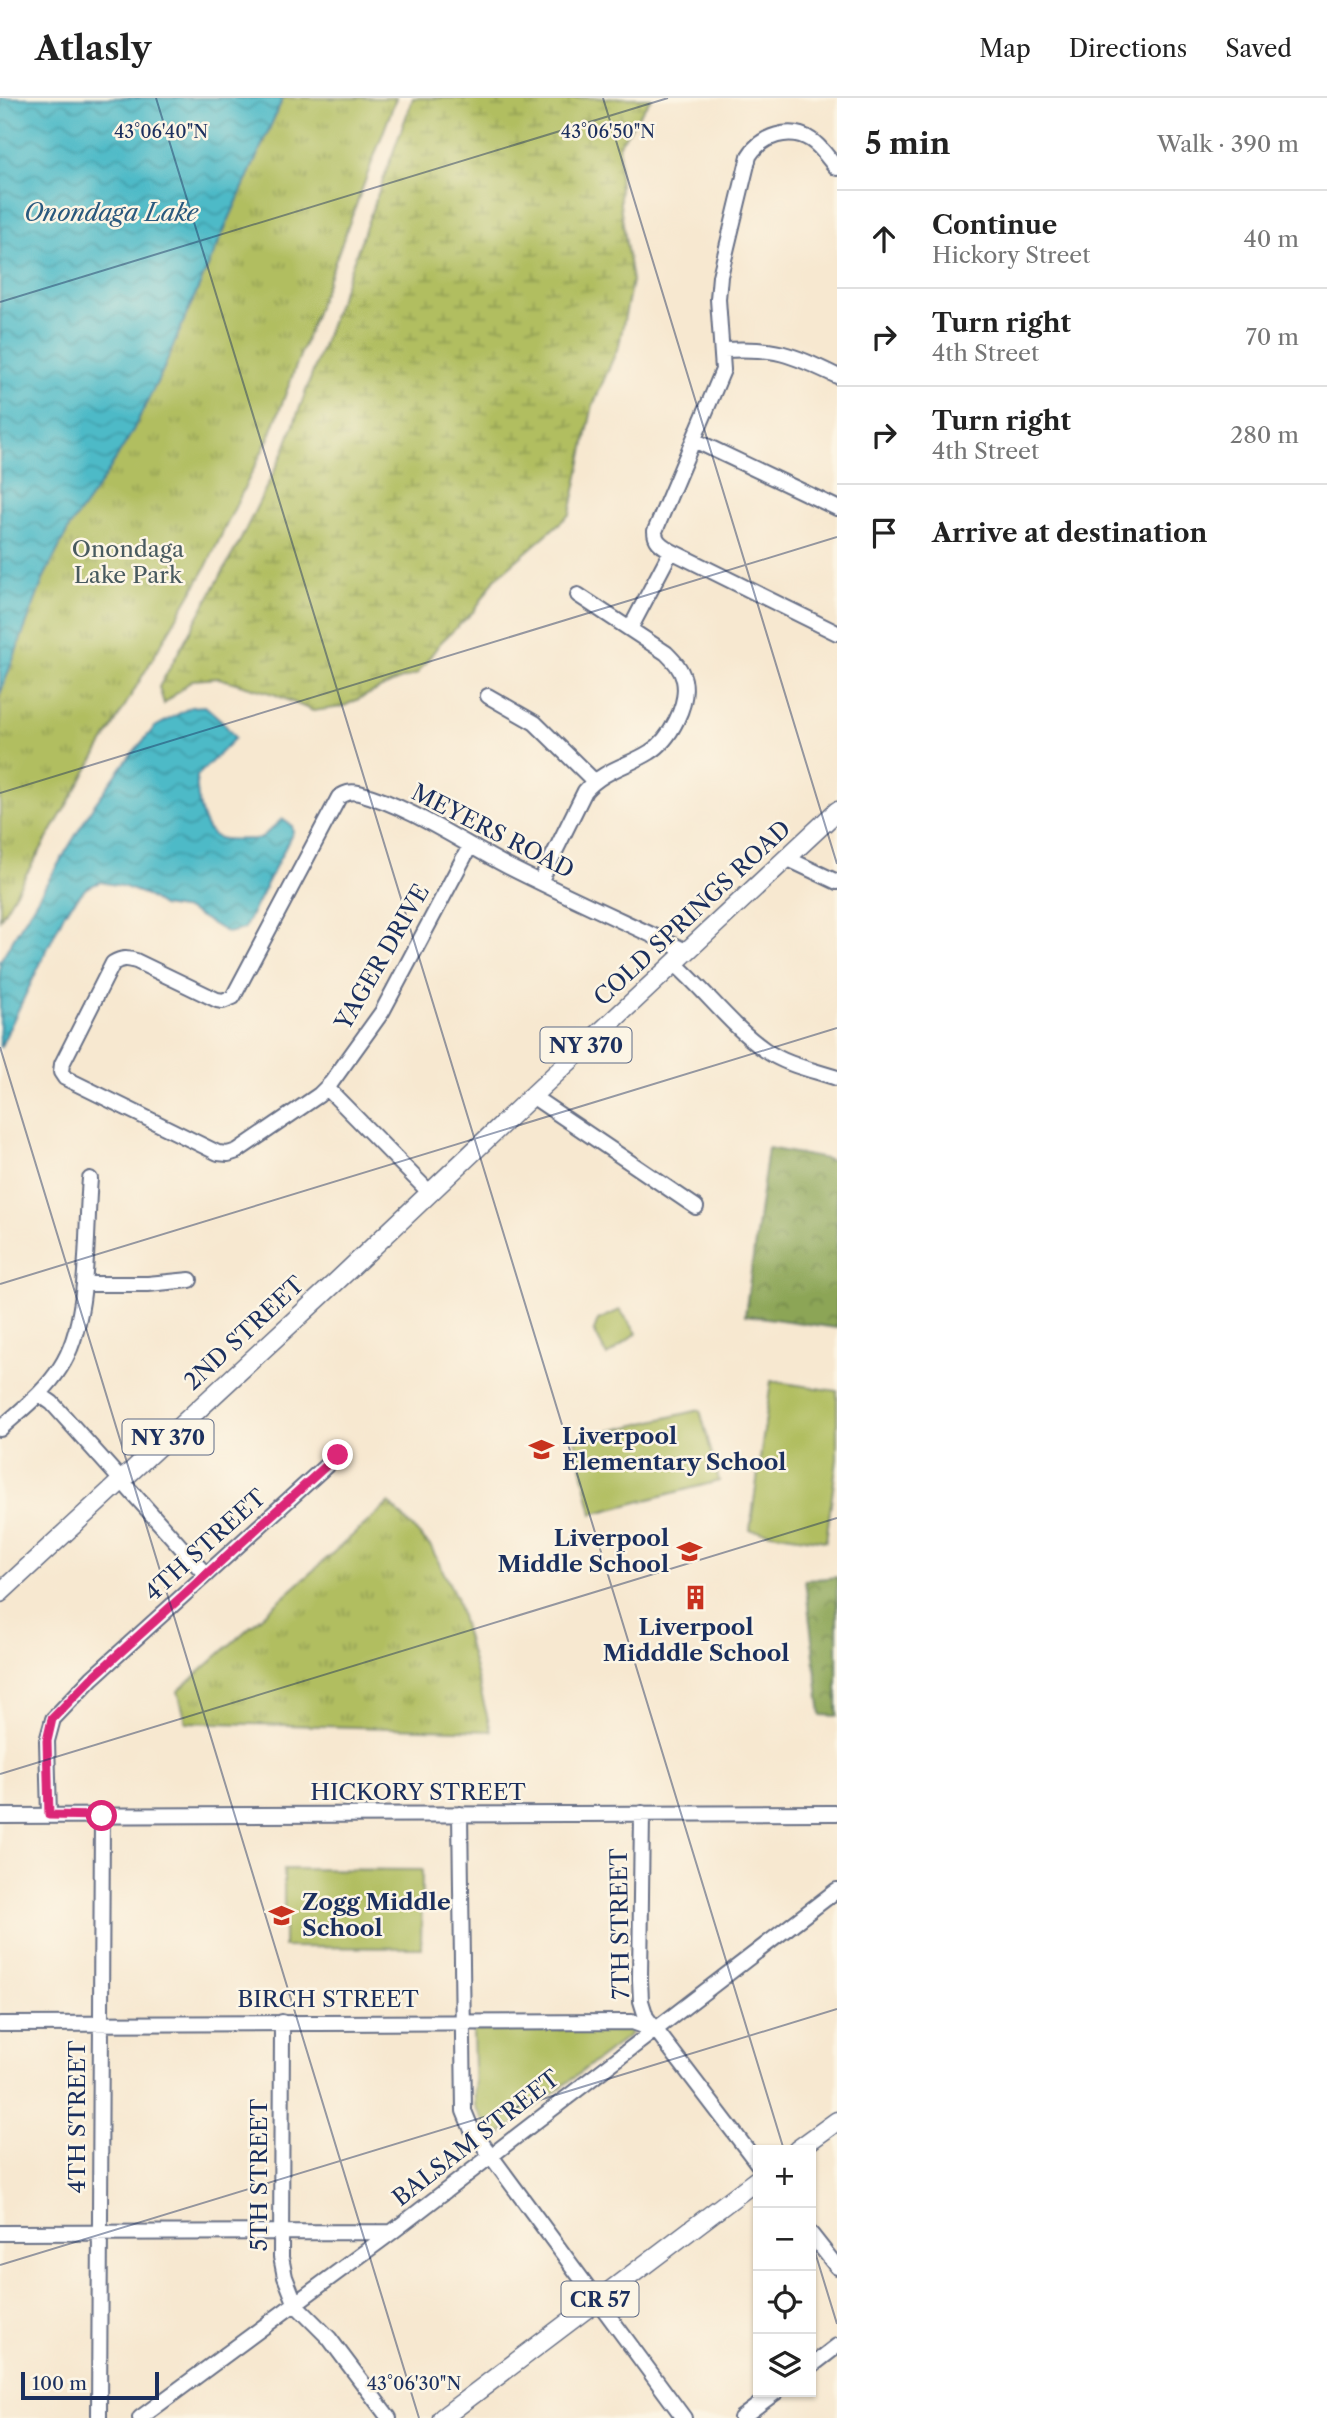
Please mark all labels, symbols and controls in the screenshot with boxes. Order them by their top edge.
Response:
text: Atlasly [35,28,151,69]
text: Map [979,34,1031,63]
text: Directions [1069,34,1187,63]
text: Saved [1225,34,1292,63]
text: 43°06'40"N [114,121,208,143]
text: 43°06'50"N [561,121,655,143]
text: 5 min [865,125,950,162]
text: Walk · 390 m [1157,130,1299,158]
water label: Onondaga Lake [24,198,199,227]
text: Continue [932,209,1057,241]
icon: ahead [865,220,903,258]
text: 40 m [1244,225,1299,253]
text: Hickory Street [932,241,1090,269]
text: Turn right [932,307,1071,339]
icon: right [865,318,903,356]
text: 70 m [1246,323,1299,351]
text: 4th Street [932,339,1039,367]
text: Turn right [932,405,1071,437]
icon: right [865,416,903,454]
text: 280 m [1230,421,1299,449]
text: 4th Street [932,437,1039,465]
icon: arrive [865,514,903,552]
text: Arrive at destination [932,517,1207,549]
park label: Onondaga Lake Park [72,535,185,589]
street label: MEYERS ROAD [407,778,579,884]
street label: COLD SPRINGS ROAD [588,815,796,1011]
street label: YAGER DRIVE [328,879,435,1036]
road number: NY 370 [540,1028,632,1062]
street label: 2ND STREET [178,1270,310,1396]
road number: NY 370 [122,1420,214,1454]
place label: Liverpool Elementary School [562,1422,786,1476]
school or university icon: Liverpool Elementary School [528,1435,556,1463]
route end [322,1439,353,1470]
street label: 4TH STREET [139,1483,272,1607]
place label: Liverpool Middle School [498,1524,669,1578]
school or university icon: Liverpool Middle School [675,1537,703,1565]
building icon: Liverpool Midddle School [682,1583,710,1611]
place label: Liverpool Midddle School [603,1613,789,1667]
street label: HICKORY STREET [310,1778,527,1806]
route start [86,1800,117,1831]
street label: 7TH STREET [605,1847,635,2000]
place label: Zogg Middle School [302,1888,451,1942]
school or university icon: Zogg Middle School [268,1901,296,1929]
street label: BIRCH STREET [237,1985,420,2013]
street label: 4TH STREET [63,2040,91,2194]
street label: BALSAM STREET [387,2064,566,2212]
street label: 5TH STREET [245,2098,273,2251]
map controls [753,2145,816,2397]
button: + [753,2145,816,2208]
button: − [753,2208,816,2271]
button: locate [753,2271,816,2334]
road number: CR 57 [562,2282,638,2316]
button: layers [753,2334,816,2397]
scale bar [21,2369,159,2401]
text: 100 m [32,2372,87,2395]
text: 43°06'30"N [367,2373,461,2395]

